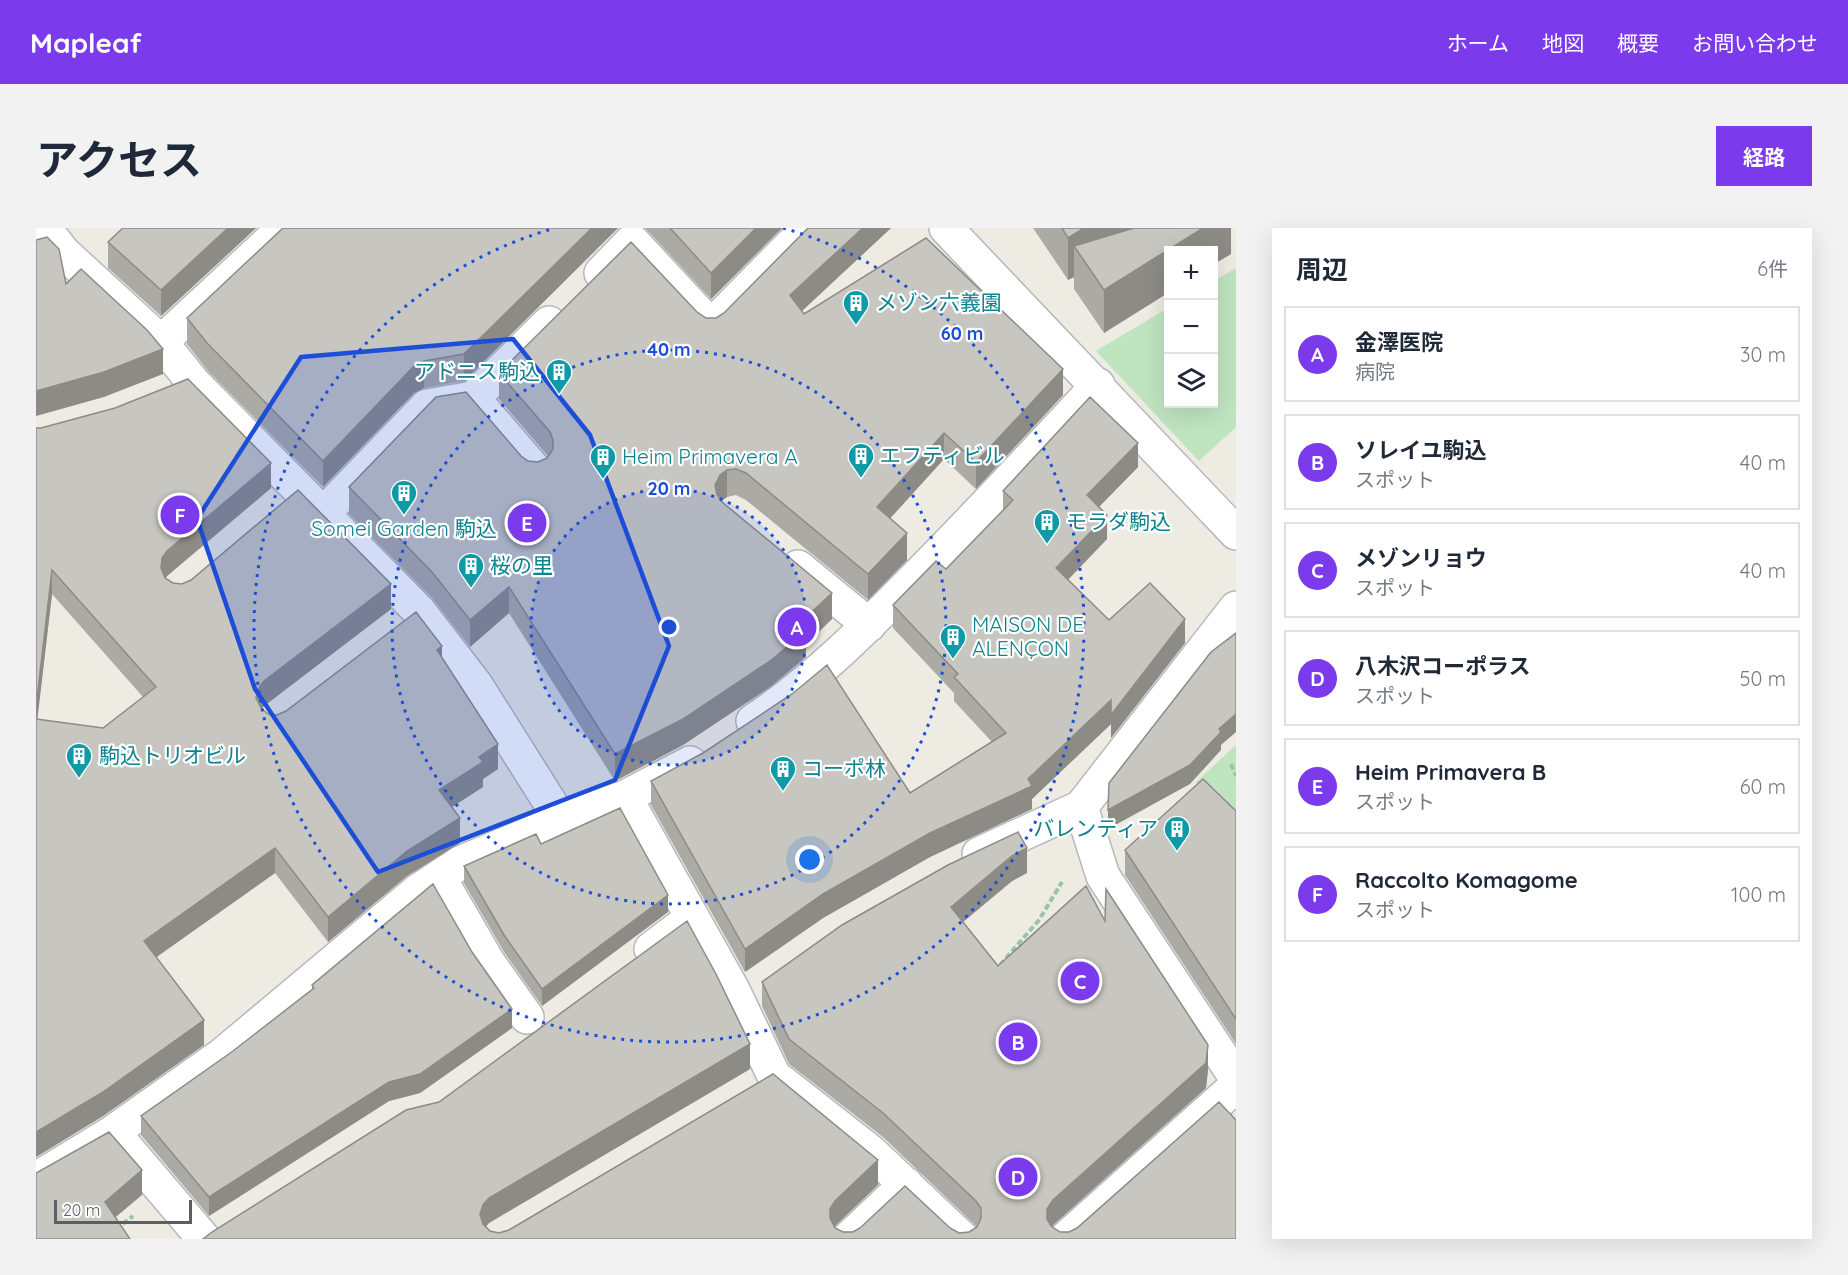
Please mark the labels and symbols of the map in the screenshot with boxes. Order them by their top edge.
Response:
building icon: メゾン六義園 [841,288,871,326]
place label: メゾン六義園 [876,289,1002,315]
text: 60 m [941,322,983,345]
text: 40 m [647,338,691,361]
building icon: アドニス駒込 [544,357,574,395]
place label: アドニス駒込 [414,358,540,384]
building icon: エフティビル [846,441,876,479]
building icon: Heim Primavera A [588,442,618,480]
place label: エフティビル [880,442,1005,468]
place label: Heim Primavera A [622,443,798,469]
text: 20 m [648,477,690,500]
building icon: Somei Garden 駒込 [389,478,419,516]
pin: F [160,492,200,538]
pin: E [508,500,546,546]
building icon: モラダ駒込 [1032,507,1062,545]
place label: モラダ駒込 [1066,508,1171,534]
place label: Somei Garden 駒込 [311,515,497,541]
building icon: 桜の里 [456,551,486,589]
place label: 桜の里 [490,552,553,578]
pin: A [778,604,816,650]
place label: MAISON DE ALENÇON [972,611,1084,661]
centre of rings [659,617,679,637]
building icon: MAISON DE ALENÇON [938,622,968,660]
building icon: 駒込トリオビル [64,741,94,779]
place label: 駒込トリオビル [99,742,246,768]
building icon: コーポ林 [768,754,798,792]
place label: コーポ林 [802,755,886,781]
building icon: バレンティア [1162,814,1192,852]
place label: バレンティア [1033,815,1158,841]
your location [795,845,824,874]
pin: C [1060,958,1100,1004]
pin: B [998,1020,1038,1064]
pin: D [998,1154,1038,1200]
scale bar [54,1197,192,1224]

